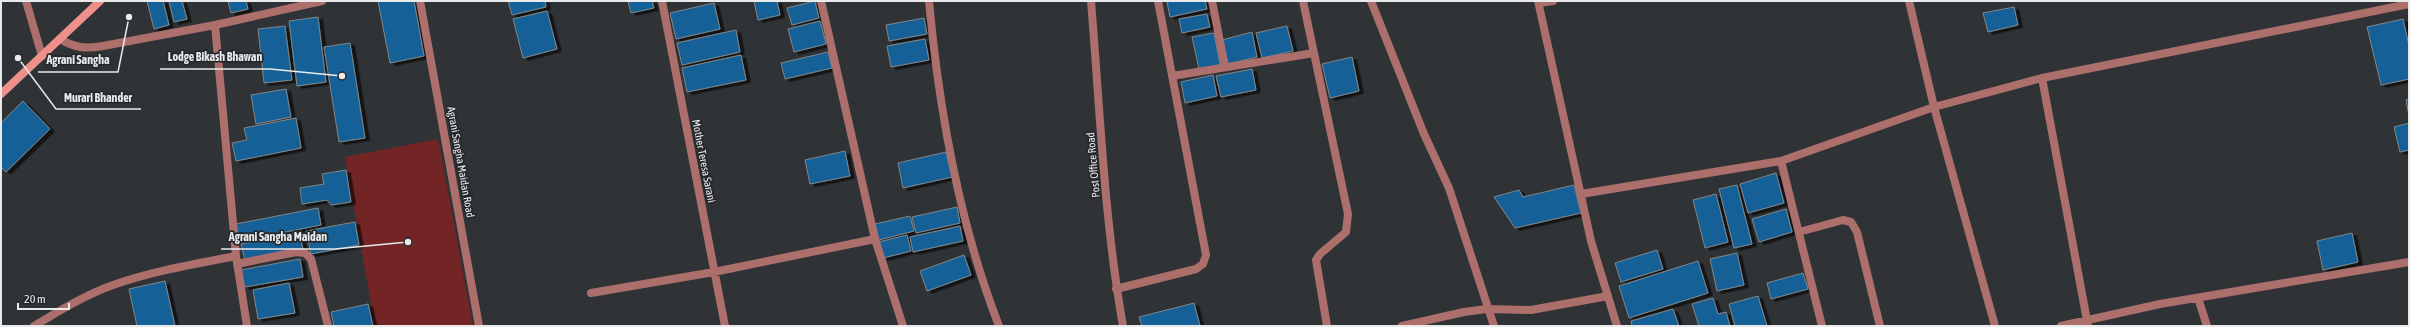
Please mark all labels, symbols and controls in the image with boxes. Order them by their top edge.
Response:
callout: Lodge Bikash Bhawan [160,45,270,69]
callout: Agrani Sangha [38,48,118,72]
text: Lodge Bikash Bhawan [168,50,262,64]
text: Agrani Sangha [45,53,110,67]
callout: Murari Bhander [56,85,141,109]
text: Murari Bhander [64,91,133,105]
street label: Agrani Sangha Maidan Road [445,106,477,218]
street label: Mother Teresa Sarani [690,118,718,204]
street label: Post Office Road [1084,132,1102,198]
callout: Agrani Sangha Maidan [221,225,335,249]
text: Agrani Sangha Maidan [228,230,327,244]
scale bar [18,285,69,311]
text: 20 m [24,292,46,306]

